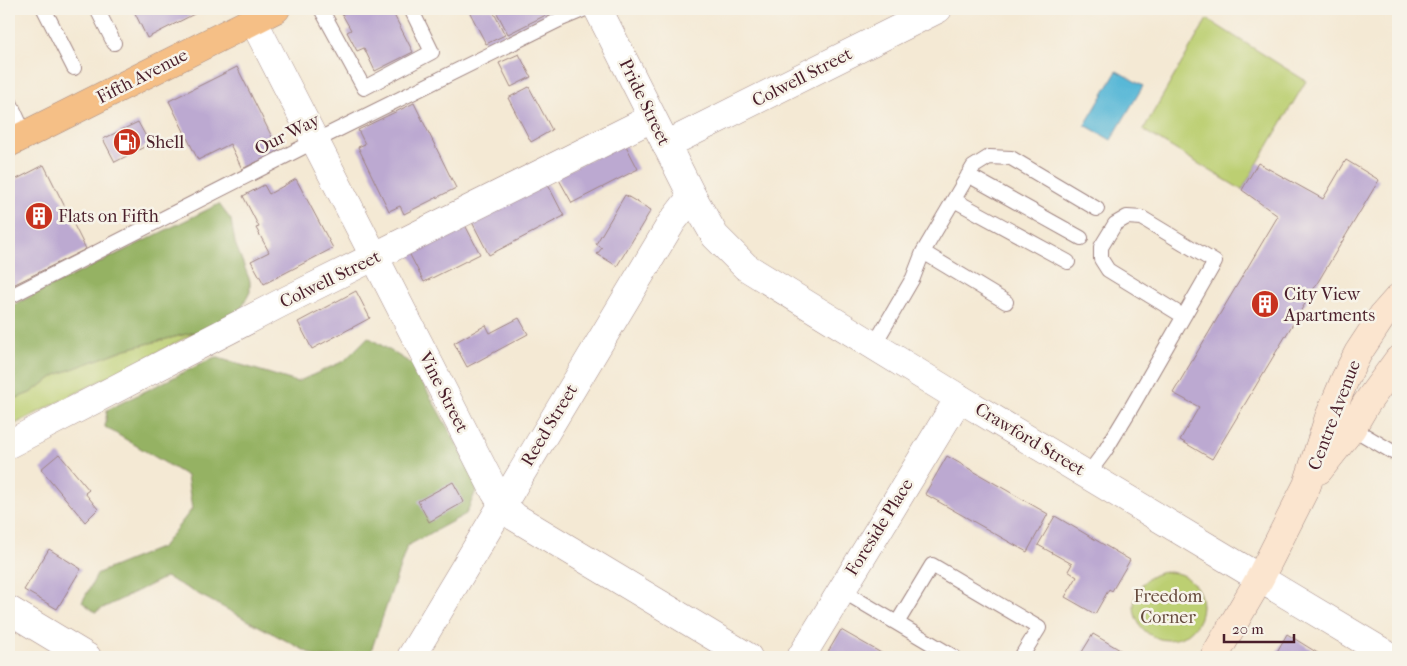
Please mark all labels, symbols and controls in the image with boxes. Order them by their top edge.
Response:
street label: Colwell Street [749,43,856,112]
street label: Fifth Avenue [93,44,191,108]
street label: Pride Street [615,55,675,149]
street label: Our Way [251,109,324,160]
fuel station icon: Shell [112,127,142,157]
place label: Shell [146,132,184,153]
building icon: Flats on Fifth [24,201,54,231]
place label: Flats on Fifth [58,206,159,227]
street label: Colwell Street [277,246,384,313]
place label: City View Apartments [1283,284,1375,326]
building icon: City View Apartments [1250,289,1280,319]
street label: Vine Street [414,348,473,437]
street label: Centre Avenue [1304,357,1365,473]
street label: Reed Street [517,380,582,470]
street label: Crawford Street [971,398,1089,481]
street label: Foreside Place [841,475,918,580]
park label: Freedom Corner [1134,586,1202,628]
scale bar [1224,611,1294,643]
text: 20 m [1232,620,1264,638]

